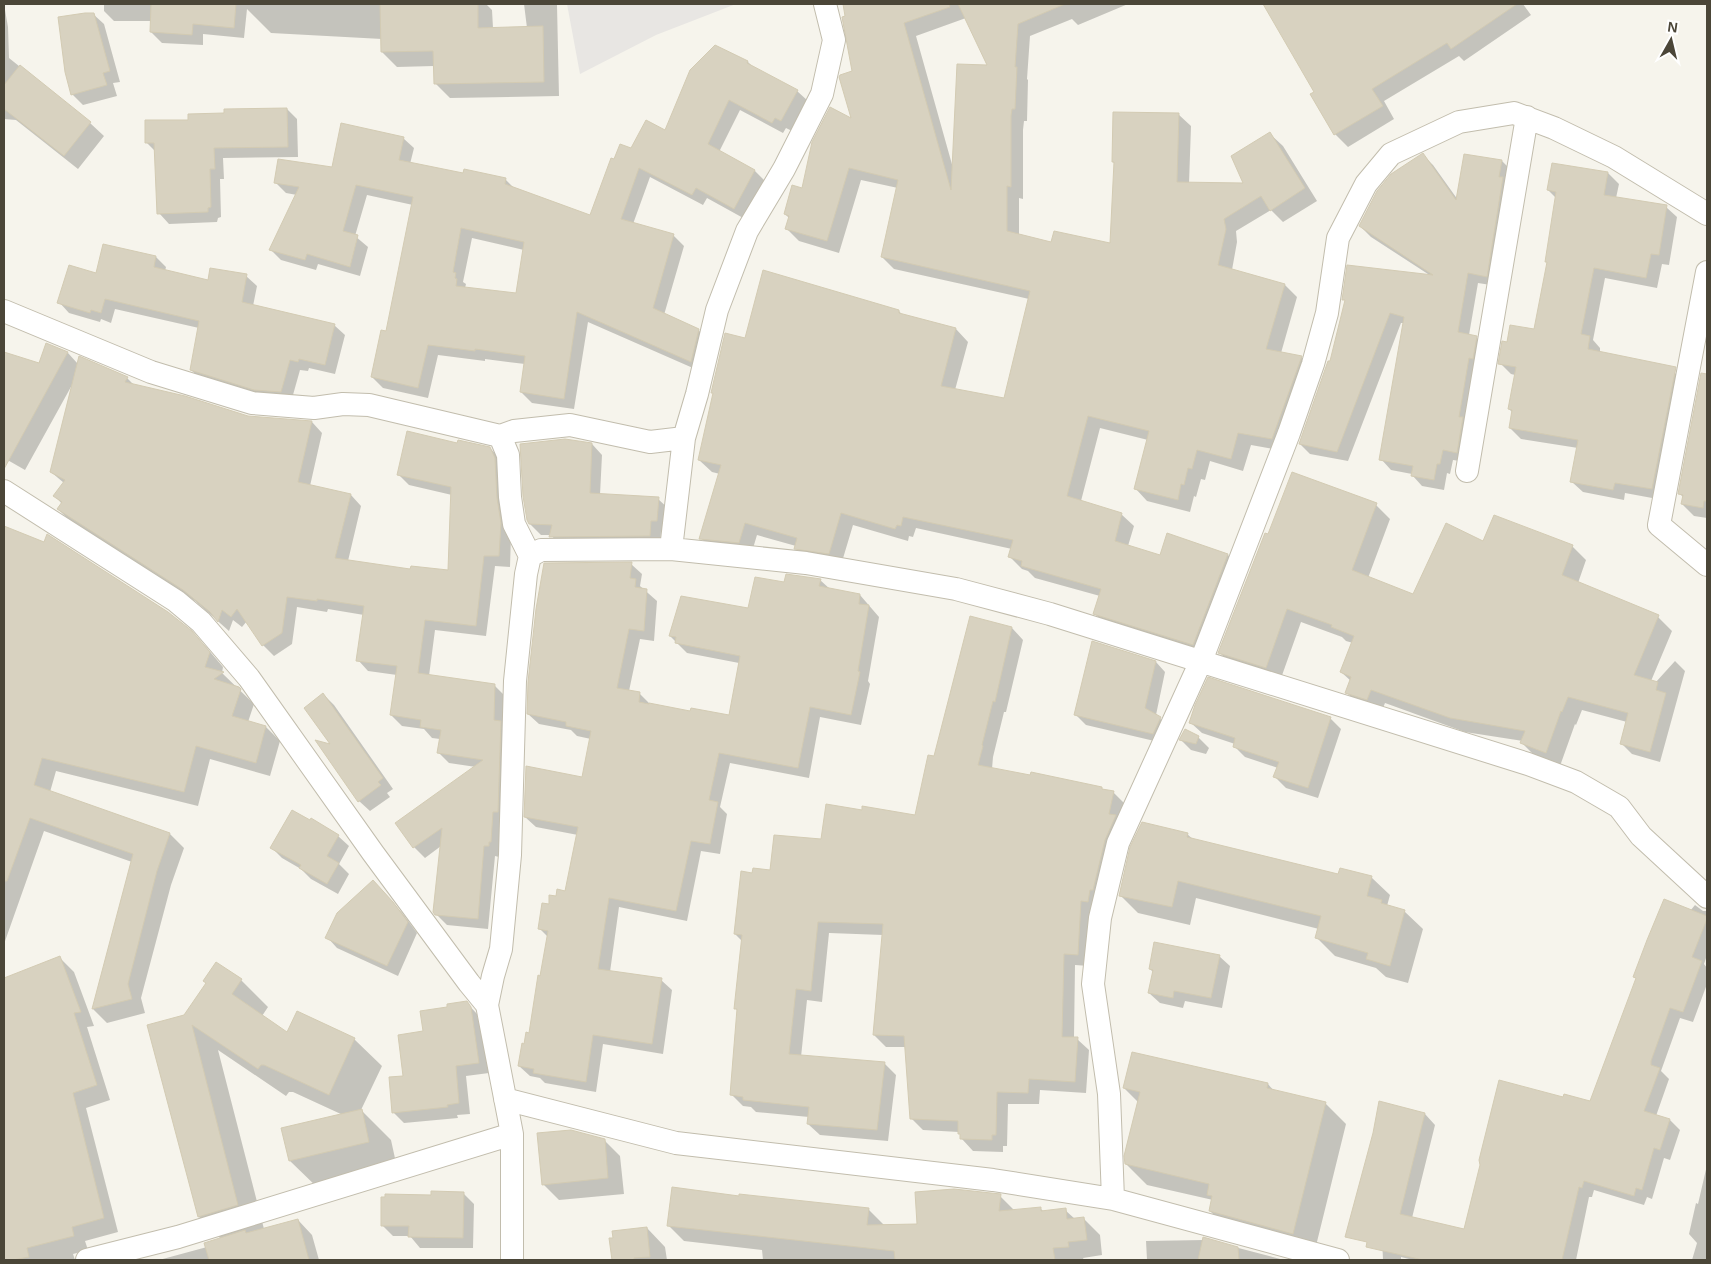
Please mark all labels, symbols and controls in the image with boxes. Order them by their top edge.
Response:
north arrow [1646,15,1696,65]
text: N [1667,18,1679,36]

